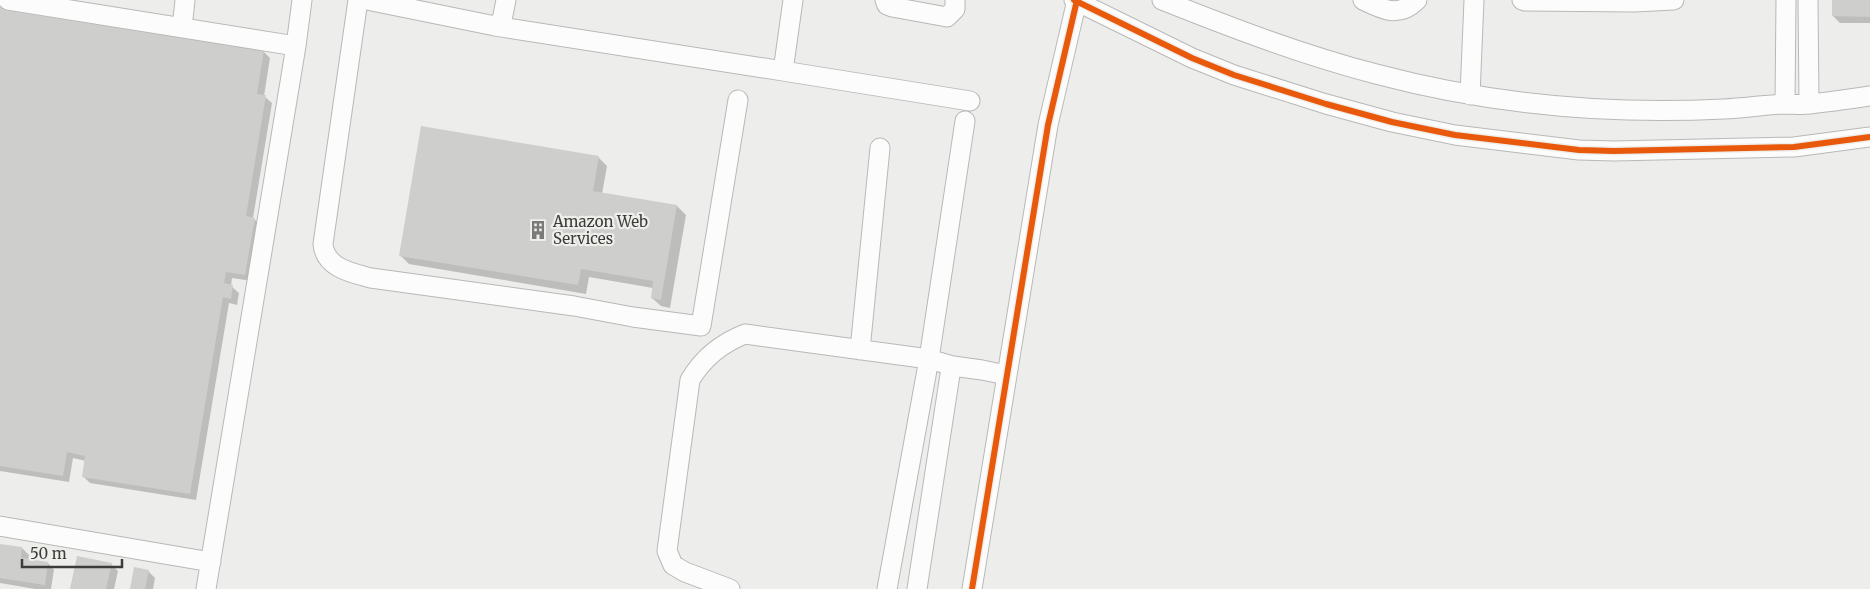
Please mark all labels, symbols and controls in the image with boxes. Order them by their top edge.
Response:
place label: Amazon Web Services [552,212,648,248]
building icon: Amazon Web Services [527,219,549,241]
scale bar [22,536,122,568]
text: 50 m [30,544,67,563]

